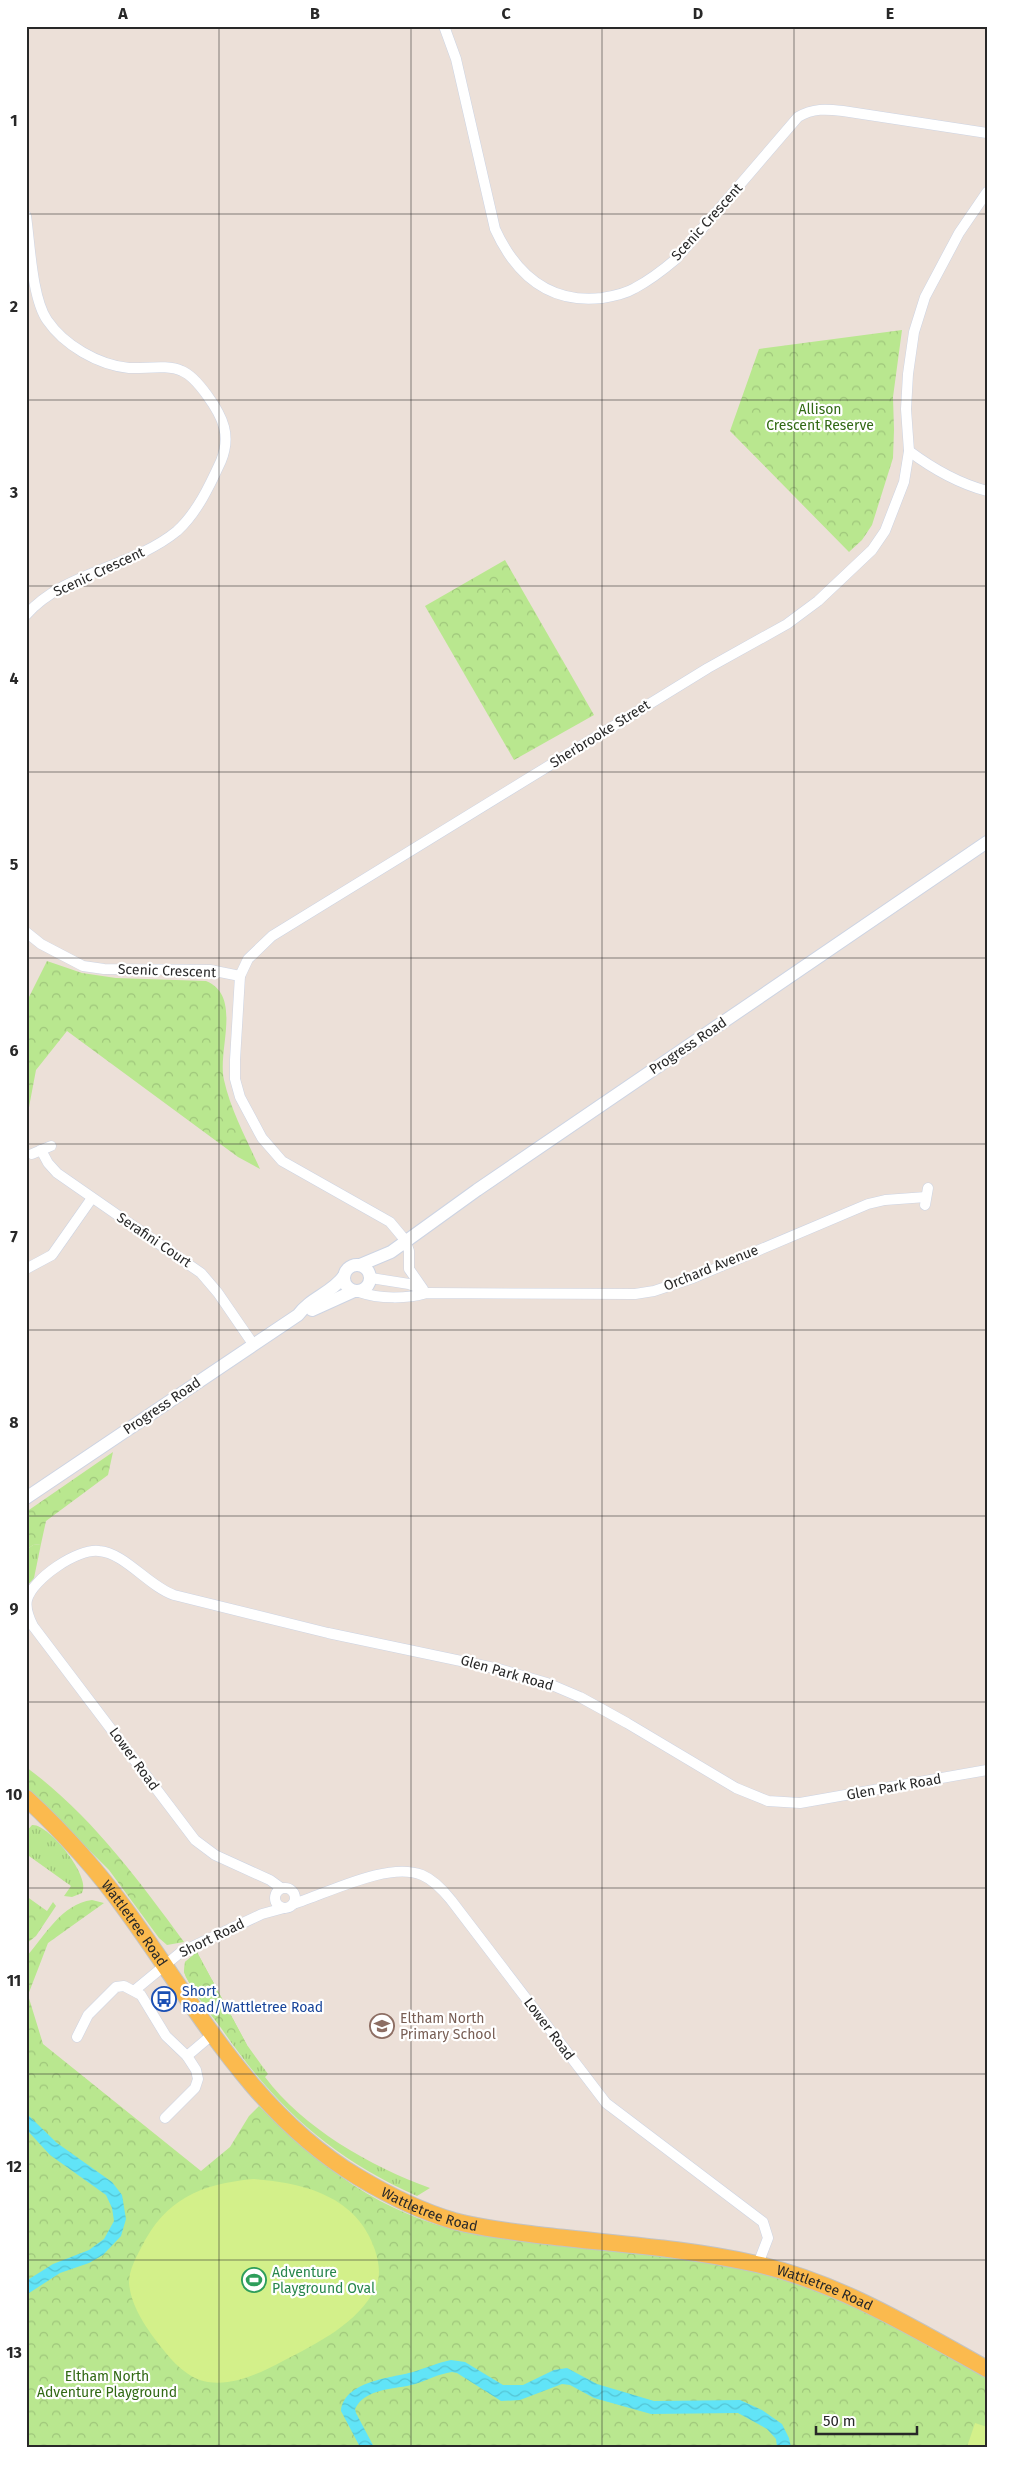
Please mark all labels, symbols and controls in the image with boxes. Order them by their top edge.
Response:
text: A [117,4,128,23]
text: B [310,4,320,23]
text: C [501,4,511,23]
text: D [693,4,703,23]
text: E [886,4,894,23]
text: 1 [10,111,18,130]
street label: Scenic Crescent [668,179,747,264]
text: 2 [10,297,18,316]
park label: Allison Crescent Reserve [766,401,874,434]
text: 3 [9,483,18,502]
street label: Scenic Crescent [51,543,148,600]
text: 4 [9,669,19,688]
street label: Sherbrooke Street [547,696,654,772]
text: 5 [10,855,19,874]
street label: Scenic Crescent [118,961,217,981]
street label: Progress Road [646,1014,730,1078]
text: 6 [9,1041,19,1060]
street label: Serafini Court [114,1209,195,1272]
text: 7 [10,1227,18,1246]
street label: Orchard Avenue [661,1241,761,1295]
street label: Progress Road [120,1374,204,1438]
text: 8 [9,1413,19,1432]
text: 9 [10,1599,19,1618]
street label: Glen Park Road [459,1652,555,1694]
street label: Lower Road [105,1724,163,1794]
street label: Glen Park Road [845,1770,943,1804]
text: 10 [6,1785,22,1804]
street label: Wattletree Road [98,1877,171,1969]
street label: Short Road [177,1915,247,1961]
text: 11 [7,1971,21,1990]
place label: Short Road/Wattletree Road [182,1983,323,2016]
bus stop icon: Short Road/Wattletree Road [151,1986,177,2012]
street label: Lower Road [520,1994,578,2064]
place label: Eltham North Primary School [400,2010,496,2043]
school or university icon: Eltham North Primary School [369,2013,395,2039]
text: 12 [6,2157,22,2176]
street label: Wattletree Road [378,2183,479,2235]
street label: Wattletree Road [775,2261,876,2314]
place label: Adventure Playground Oval [272,2264,375,2297]
sports icon: Adventure Playground Oval [241,2267,267,2293]
text: 13 [6,2343,22,2362]
park label: Eltham North Adventure Playground [37,2368,177,2401]
scale bar [816,2403,917,2435]
text: 50 m [823,2412,856,2430]

